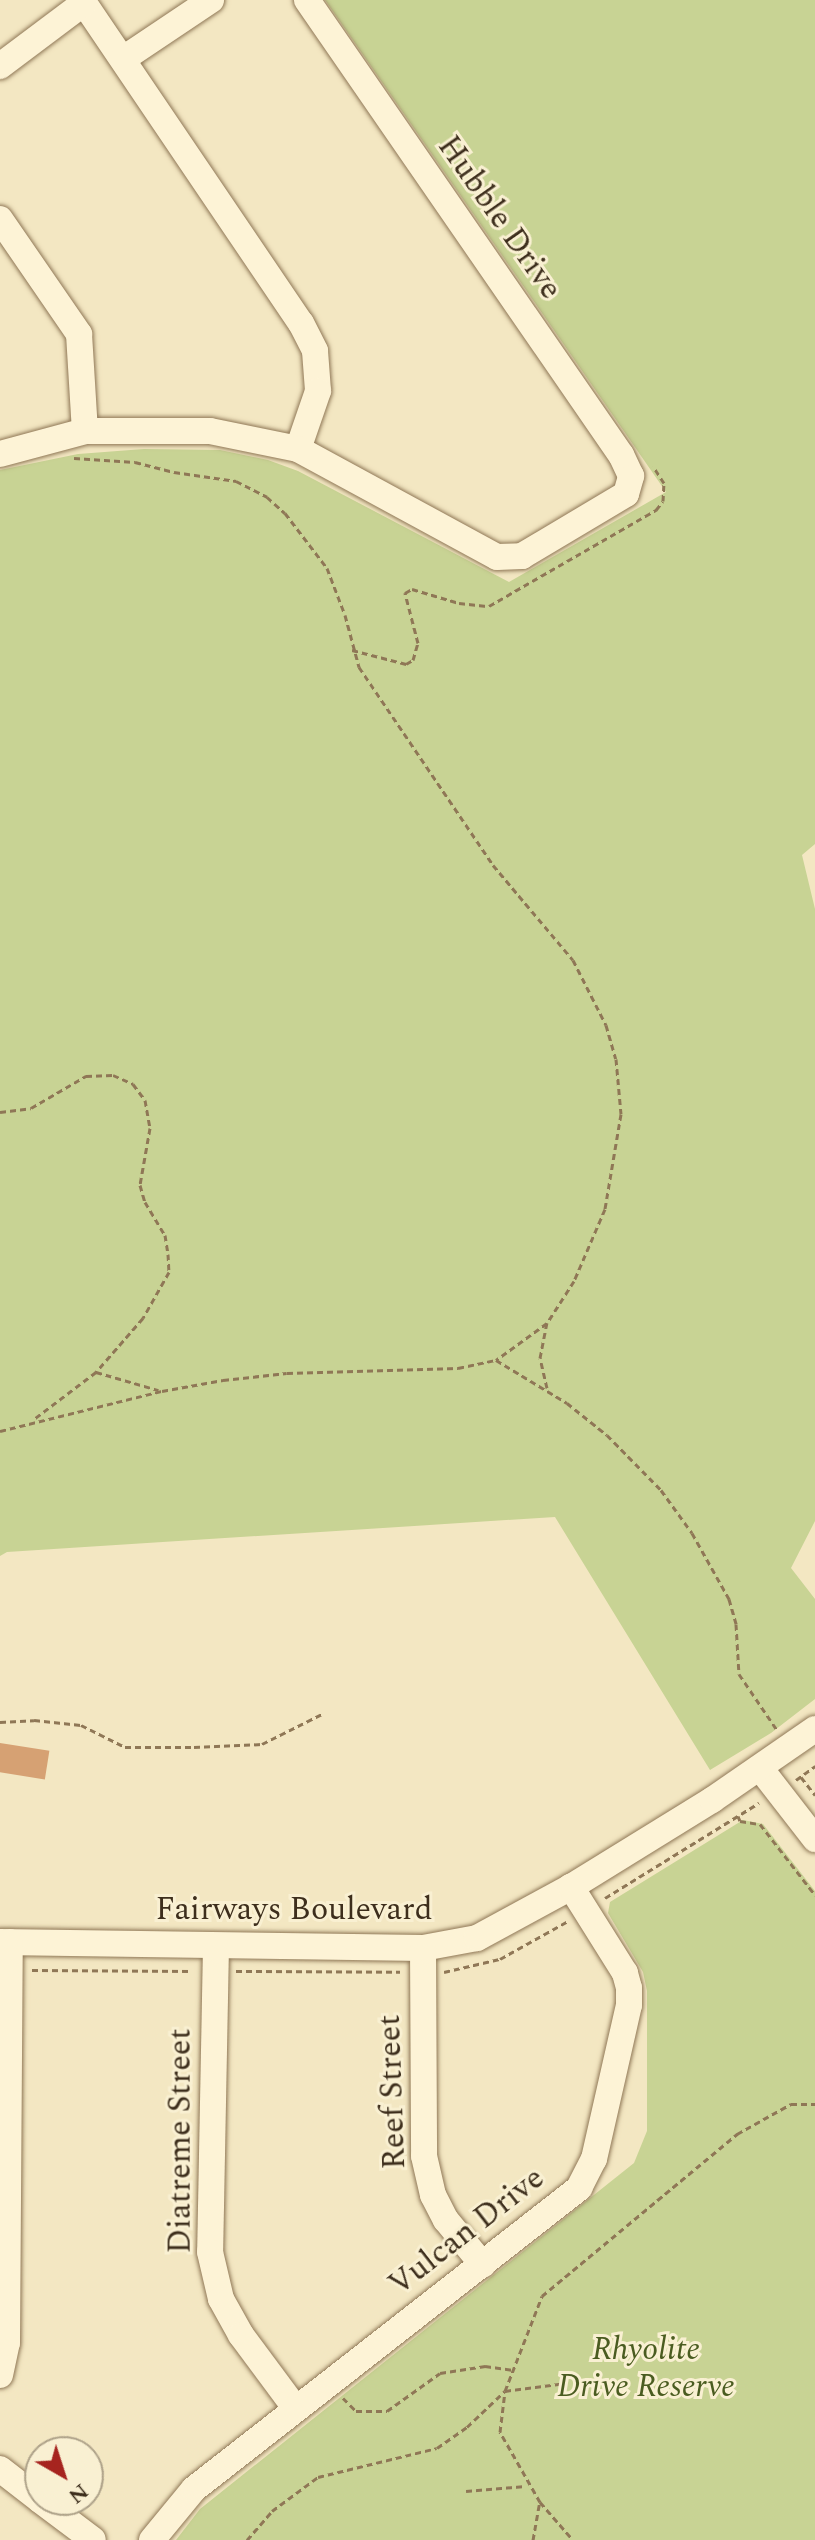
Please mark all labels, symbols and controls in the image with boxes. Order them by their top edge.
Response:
street label: Hubble Drive [429,129,569,307]
street label: Fairways Boulevard [155,1891,433,1929]
street label: Reef Street [371,2014,415,2170]
street label: Diatreme Street [162,2028,200,2254]
street label: Vulcan Drive [382,2160,552,2304]
park label: Rhyolite Drive Reserve [557,2332,735,2407]
north arrow [24,2436,104,2516]
text: N [61,2475,96,2512]

